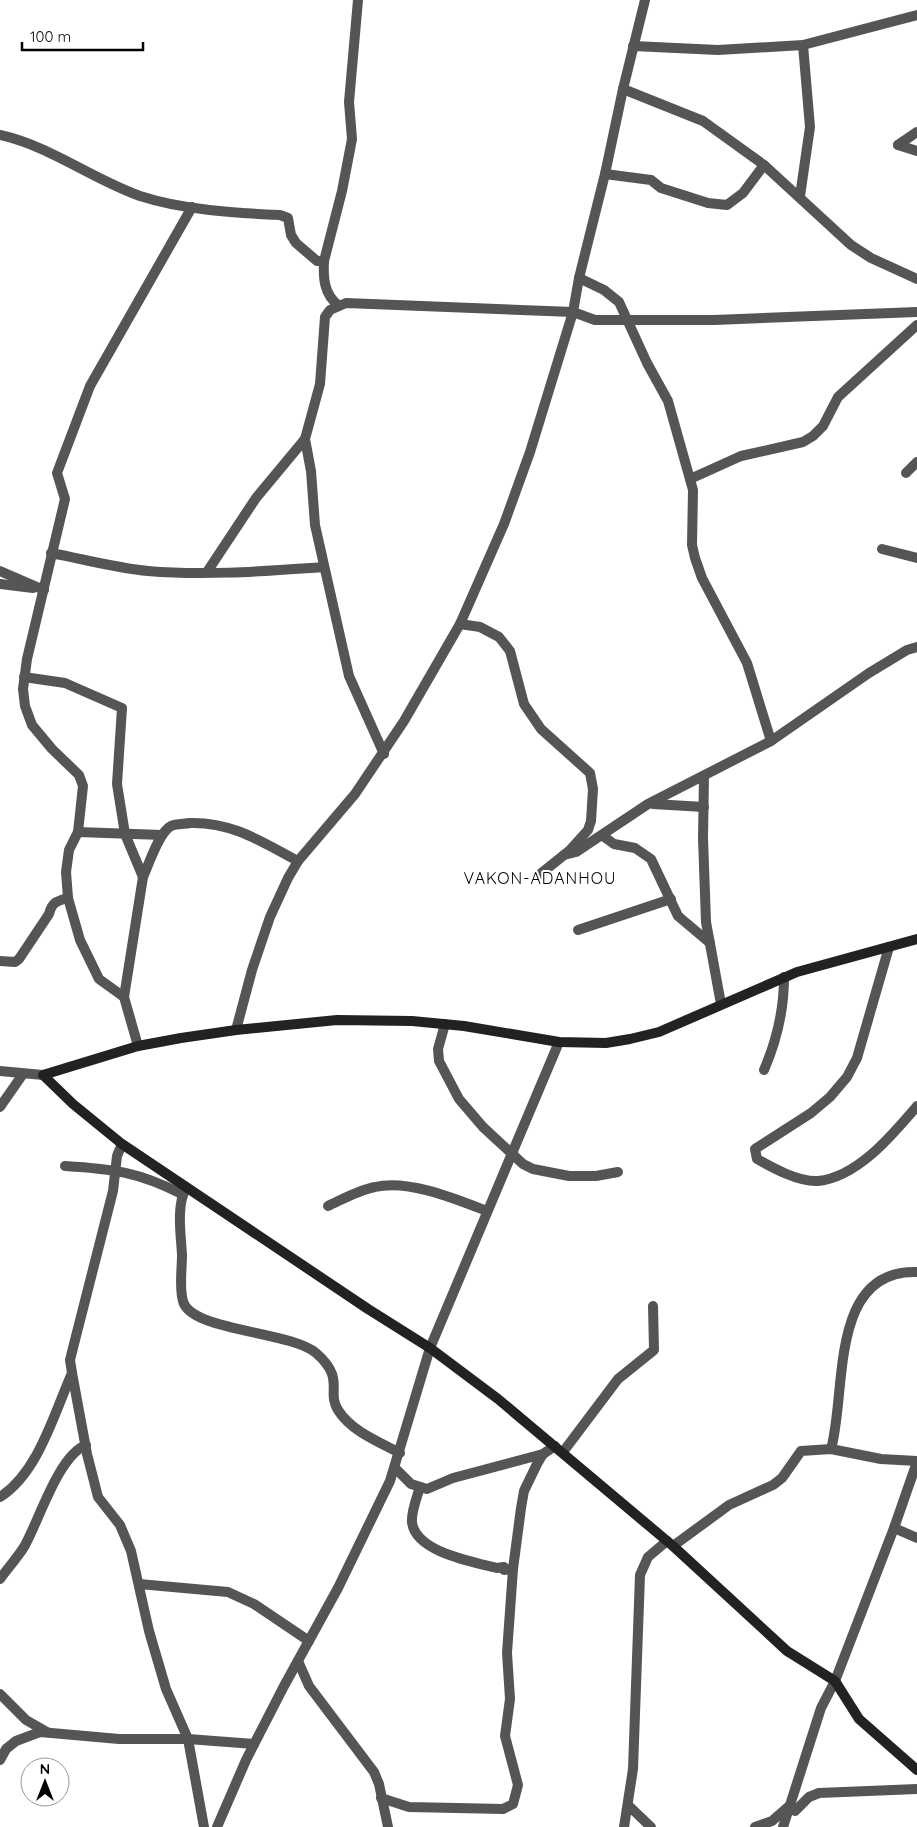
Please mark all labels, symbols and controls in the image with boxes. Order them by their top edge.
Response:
scale bar [22,20,144,52]
text: 100 m [30,27,71,46]
district label: VAKON-ADANHOU [464,868,616,888]
north arrow [20,1757,70,1807]
text: N [40,1760,50,1778]

